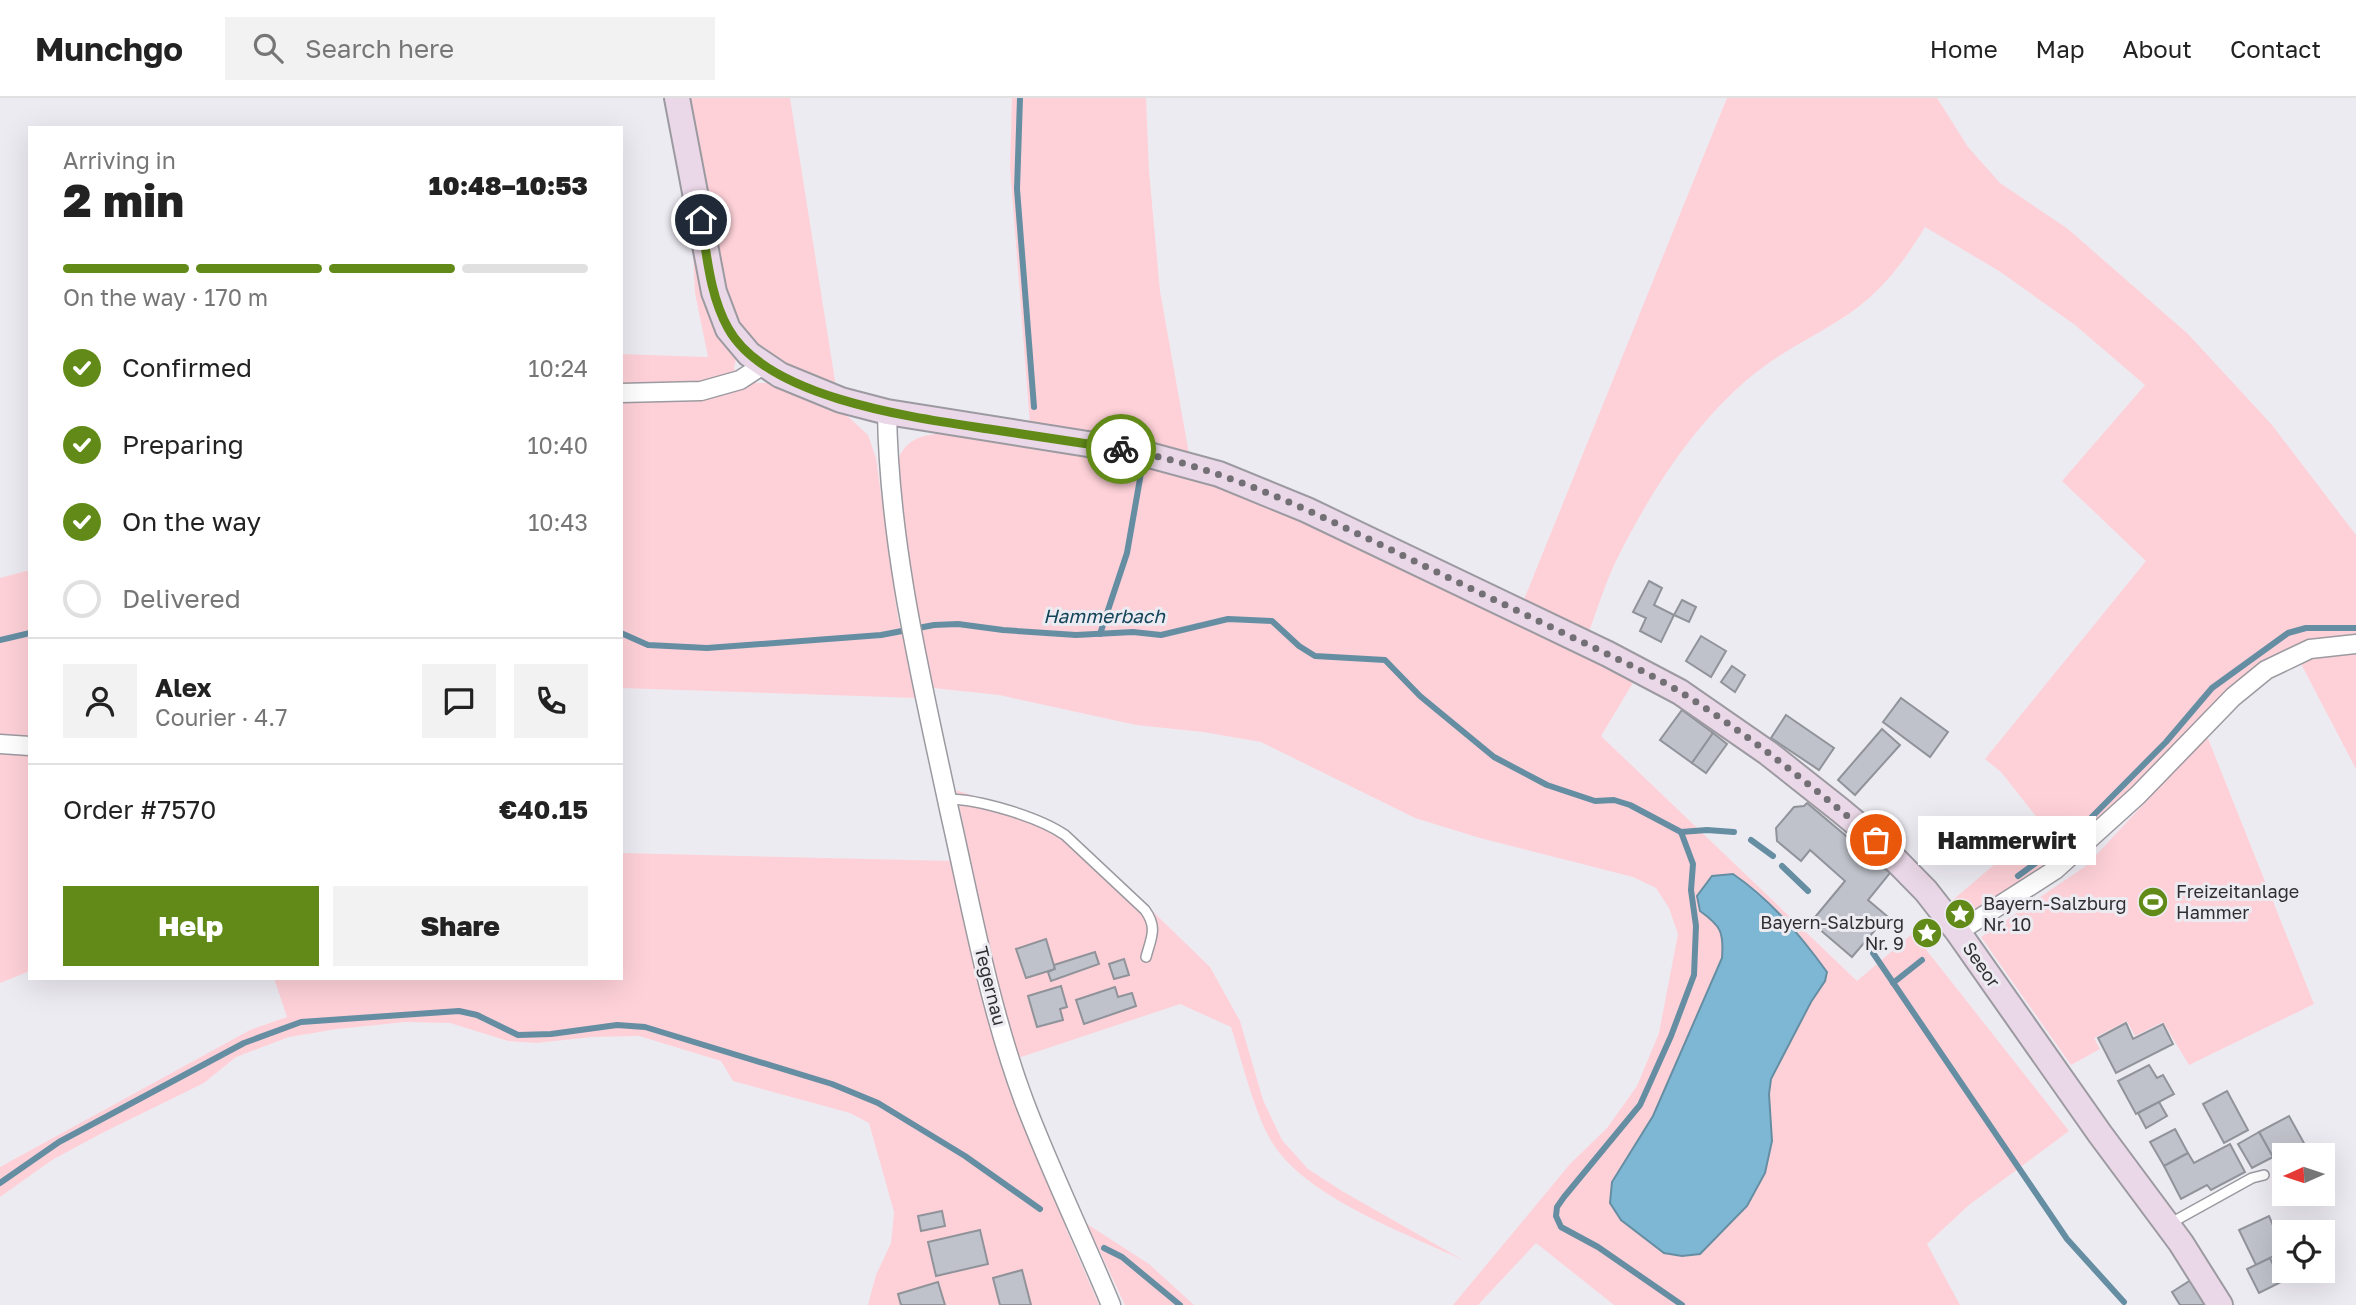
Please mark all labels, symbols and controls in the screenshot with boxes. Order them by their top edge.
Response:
search box [225,17,715,80]
text: Munchgo [35,29,183,68]
icon: search [249,29,287,67]
text: Search here [305,33,454,64]
text: Home [1930,34,1998,63]
text: Map [2036,34,2085,63]
text: About [2123,34,2192,63]
text: Contact [2230,34,2321,63]
text: Arriving in [63,146,176,174]
text: 10:48–10:53 [429,170,588,201]
text: 2 min [63,172,184,227]
pin [671,190,731,250]
icon: home [682,201,720,239]
text: On the way · 170 m [63,283,268,311]
icon: check [63,349,101,387]
text: Confirmed [122,352,252,383]
text: 10:24 [528,354,588,382]
courier [1086,414,1156,484]
icon: check [63,426,101,464]
text: Preparing [122,429,244,460]
icon: bike [1102,430,1140,468]
text: 10:40 [527,431,588,459]
icon: check [63,503,101,541]
text: On the way [122,506,261,537]
text: 10:43 [528,508,588,536]
text: Delivered [122,583,241,614]
water label: Hammerbach [1043,604,1166,627]
button: person [63,664,137,738]
button: chat [422,664,496,738]
button: phone [514,664,588,738]
text: Alex [155,672,212,703]
text: Courier · 4.7 [155,703,287,731]
text: Order #7570 [63,794,216,825]
text: €40.15 [499,794,588,825]
pin [1846,810,1906,870]
callout: Hammerwirt [1918,816,2096,864]
icon: bag [1857,821,1895,859]
text: Hammerwirt [1937,826,2077,854]
place label: Freizeitanlage Hammer [2176,880,2299,923]
sports icon: Freizeitanlage Hammer [2136,885,2170,919]
button: Help [63,886,319,966]
button: Share [333,886,588,966]
place label: Bayern-Salzburg Nr. 10 [1983,892,2127,935]
place icon: Bayern-Salzburg Nr. 10 [1943,897,1977,931]
place label: Bayern-Salzburg Nr. 9 [1760,911,1904,954]
place icon: Bayern-Salzburg Nr. 9 [1910,916,1944,950]
street label: Seeor [1958,938,2005,991]
street label: Tegernau [971,944,1011,1028]
north arrow [2272,1143,2334,1206]
map controls [2272,1143,2335,1283]
button: locate [2272,1220,2335,1283]

